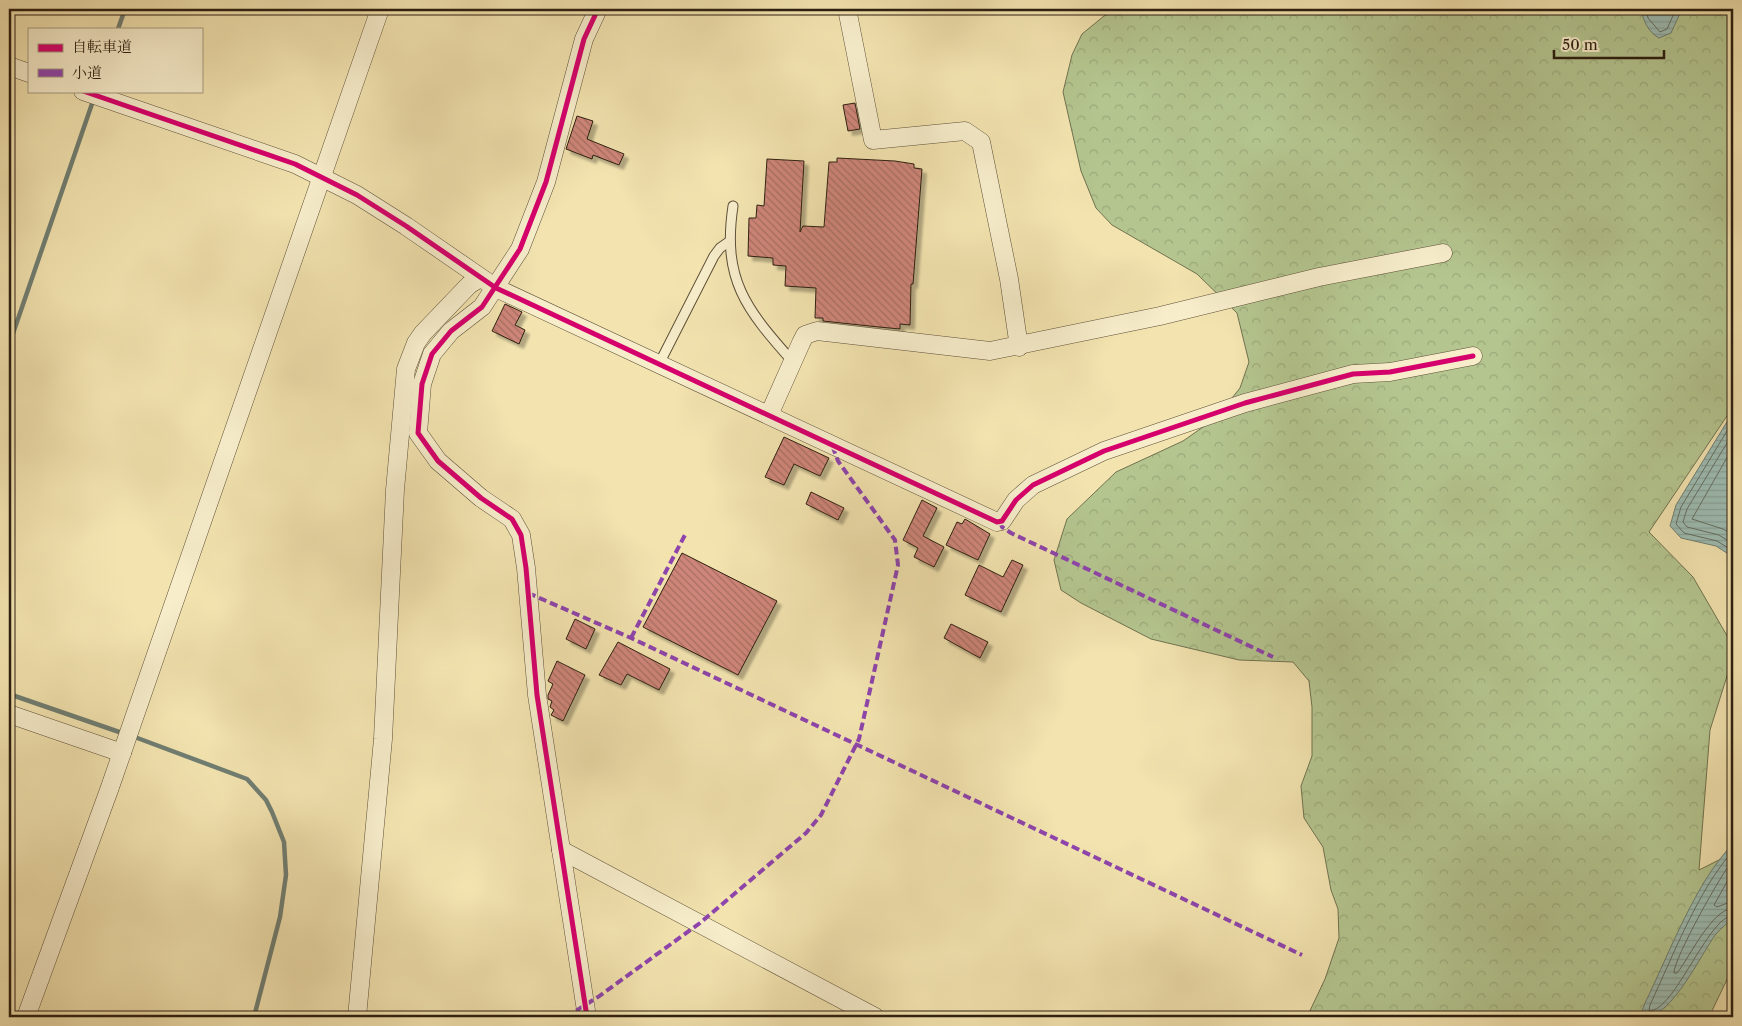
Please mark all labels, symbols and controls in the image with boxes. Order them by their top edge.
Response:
legend [28,28,202,92]
scale bar [1554,28,1664,60]
text: 50 m [1562,35,1598,54]
text: 自転車道 [72,37,132,56]
text: 小道 [72,63,102,82]

